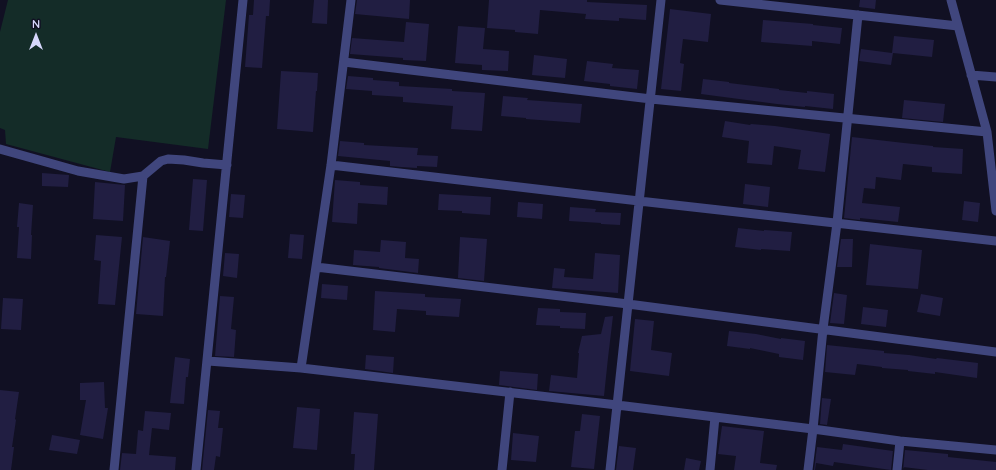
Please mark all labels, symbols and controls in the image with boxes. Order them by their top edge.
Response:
north arrow [16,16,56,56]
text: N [32,17,40,31]

